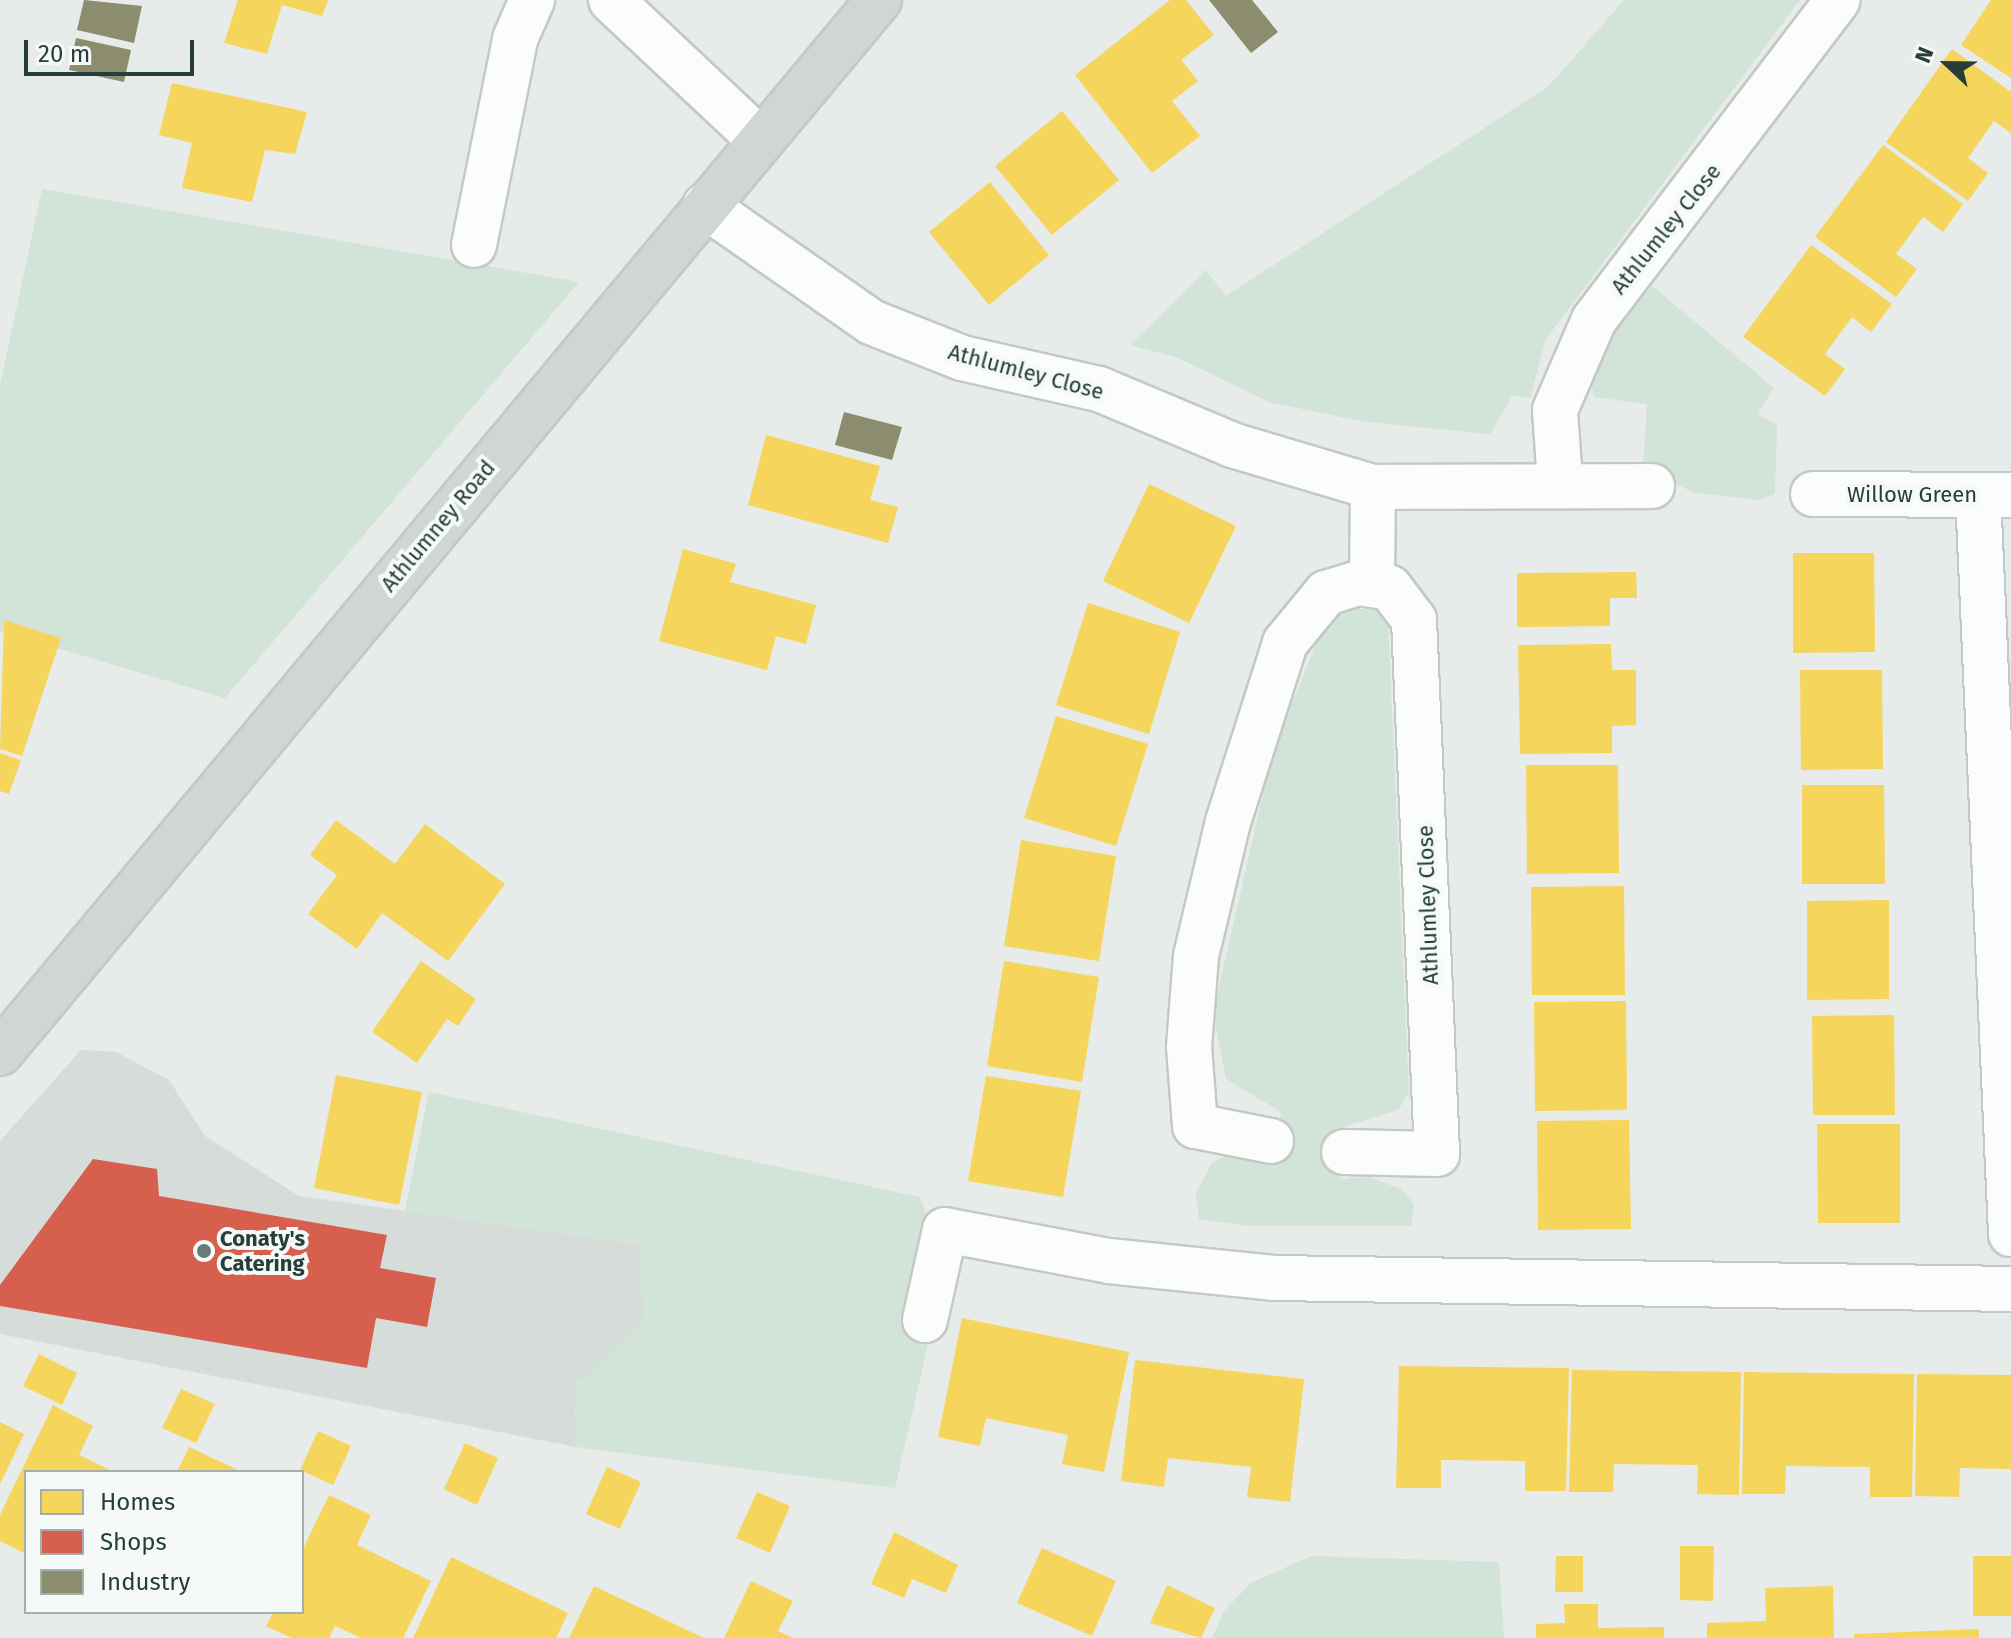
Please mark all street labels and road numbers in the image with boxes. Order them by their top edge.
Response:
street label: Athlumley Close [1605,159,1727,299]
street label: Athlumley Close [945,339,1107,405]
street label: Athlumney Road [375,455,501,597]
street label: Willow Green [1847,482,1977,508]
street label: Athlumley Close [1412,825,1444,985]

